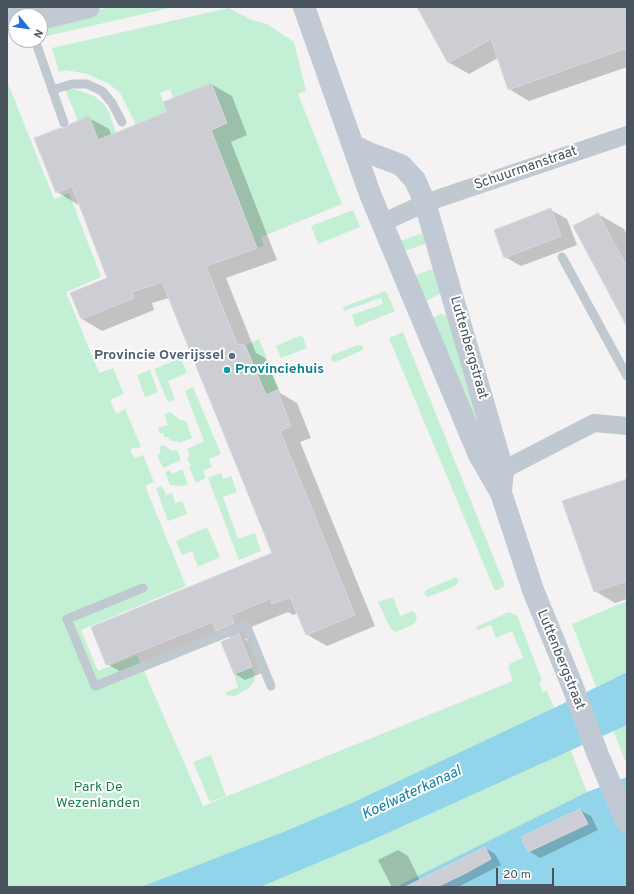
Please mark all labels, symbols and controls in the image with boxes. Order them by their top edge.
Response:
north arrow [8,8,48,48]
text: N [30,26,46,40]
street label: Schuurmanstraat [472,144,580,194]
street label: Luttenbergstraat [445,295,491,401]
place label: Provincie Overijssel [94,348,224,364]
marker: Provincie Overijssel [227,351,237,361]
place label: Provinciehuis [235,362,324,378]
marker: Provinciehuis [222,365,232,375]
street label: Luttenbergstraat [532,608,588,712]
water label: Koelwaterkanaal [360,763,464,825]
park label: Park De Wezenlanden [56,780,140,812]
scale bar [498,860,556,886]
text: 20 m [503,867,531,883]

